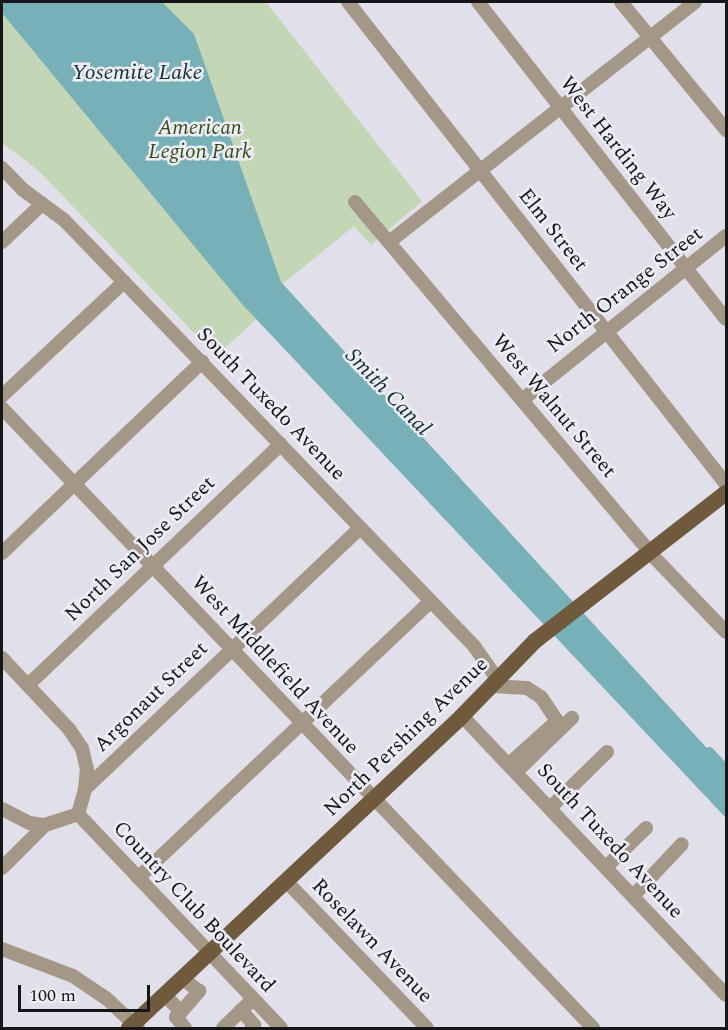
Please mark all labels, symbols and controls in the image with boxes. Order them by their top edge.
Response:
water label: Yosemite Lake [72,60,202,86]
street label: West Harding Way [554,71,682,225]
park label: American Legion Park [148,115,252,165]
street label: Elm Street [513,184,593,276]
street label: North Orange Street [542,221,708,359]
street label: South Tuxedo Avenue [191,322,351,486]
street label: West Walnut Street [486,329,622,483]
water label: Smith Canal [340,343,436,441]
street label: North San Jose Street [60,471,220,627]
street label: West Middlefield Avenue [186,571,364,759]
street label: Argonaut Street [89,636,213,758]
street label: North Pershing Avenue [319,652,493,822]
street label: South Tuxedo Avenue [531,758,689,924]
street label: Country Club Boulevard [108,816,280,998]
street label: Roselawn Avenue [306,873,438,1009]
scale bar [21,973,153,1011]
text: 100 m [29,982,76,1009]

